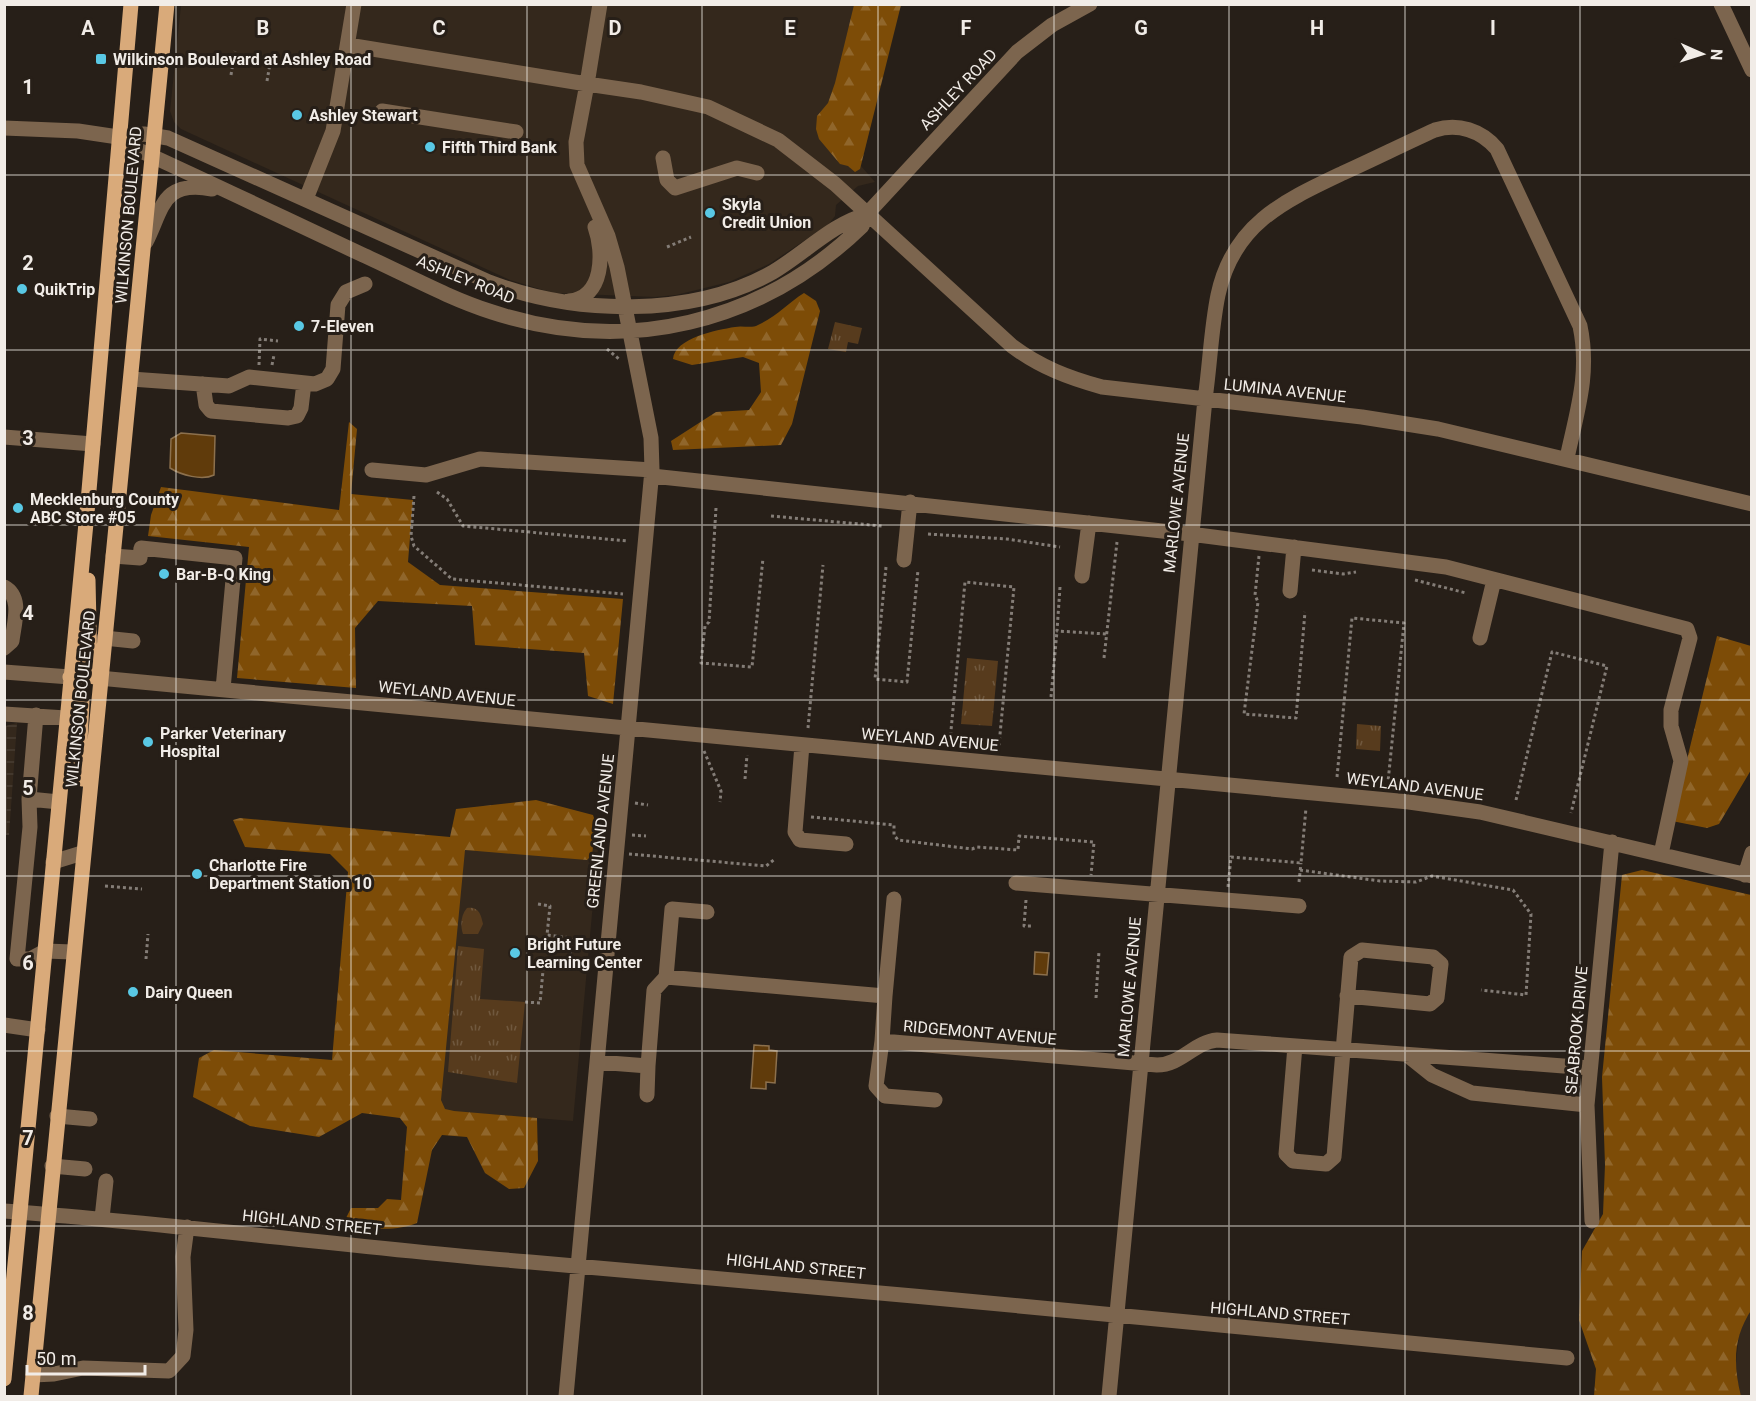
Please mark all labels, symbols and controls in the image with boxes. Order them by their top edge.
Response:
text: A [81,16,95,40]
text: B [257,16,269,40]
text: C [432,16,446,40]
text: D [609,16,622,40]
text: E [784,16,796,40]
text: F [961,16,972,40]
text: G [1134,16,1148,40]
text: H [1310,16,1324,40]
text: I [1490,16,1496,40]
north arrow [1672,24,1732,84]
street label: ASHLEY ROAD [916,45,1001,134]
text: N [1707,49,1726,61]
place label: Wilkinson Boulevard at Ashley Road [113,50,371,69]
marker: Wilkinson Boulevard at Ashley Road [94,52,108,66]
text: 1 [22,75,34,99]
place label: Ashley Stewart [309,106,418,125]
marker: Ashley Stewart [290,108,304,122]
street label: WILKINSON BOULEVARD [111,125,146,305]
place label: Fifth Third Bank [442,138,557,157]
marker: Fifth Third Bank [423,140,437,154]
place label: Skyla Credit Union [722,195,811,232]
marker: Skyla Credit Union [703,206,717,220]
text: 2 [22,251,34,275]
street label: ASHLEY ROAD [414,251,518,308]
place label: QuikTrip [34,280,95,299]
marker: QuikTrip [15,282,29,296]
place label: 7-Eleven [311,317,374,336]
marker: 7-Eleven [292,319,306,333]
street label: LUMINA AVENUE [1223,375,1347,406]
text: 3 [22,426,34,450]
street label: MARLOWE AVENUE [1160,432,1193,574]
place label: Mecklenburg County ABC Store #05 [30,490,180,527]
marker: Mecklenburg County ABC Store #05 [11,501,25,515]
place label: Bar-B-Q King [176,565,271,584]
marker: Bar-B-Q King [157,567,171,581]
text: 4 [22,601,34,625]
street label: WILKINSON BOULEVARD [62,609,99,789]
street label: WEYLAND AVENUE [377,677,517,710]
place label: Parker Veterinary Hospital [160,724,287,761]
street label: WEYLAND AVENUE [860,724,999,755]
marker: Parker Veterinary Hospital [141,735,155,749]
street label: GREENLAND AVENUE [583,753,618,909]
street label: WEYLAND AVENUE [1345,769,1485,804]
text: 5 [22,776,34,800]
place label: Charlotte Fire Department Station 10 [209,856,372,893]
marker: Charlotte Fire Department Station 10 [190,867,204,881]
street label: MARLOWE AVENUE [1114,916,1145,1058]
place label: Bright Future Learning Center [527,935,642,972]
marker: Bright Future Learning Center [508,946,522,960]
text: 6 [22,951,34,975]
street label: SEABROOK DRIVE [1561,965,1592,1095]
place label: Dairy Queen [145,983,233,1002]
marker: Dairy Queen [126,985,140,999]
street label: RIDGEMONT AVENUE [902,1016,1057,1049]
text: 7 [22,1126,34,1150]
street label: HIGHLAND STREET [241,1206,383,1239]
street label: HIGHLAND STREET [725,1250,867,1283]
street label: HIGHLAND STREET [1209,1298,1351,1329]
text: 8 [22,1301,34,1325]
scale bar [27,1338,146,1376]
text: 50 m [36,1348,76,1369]

